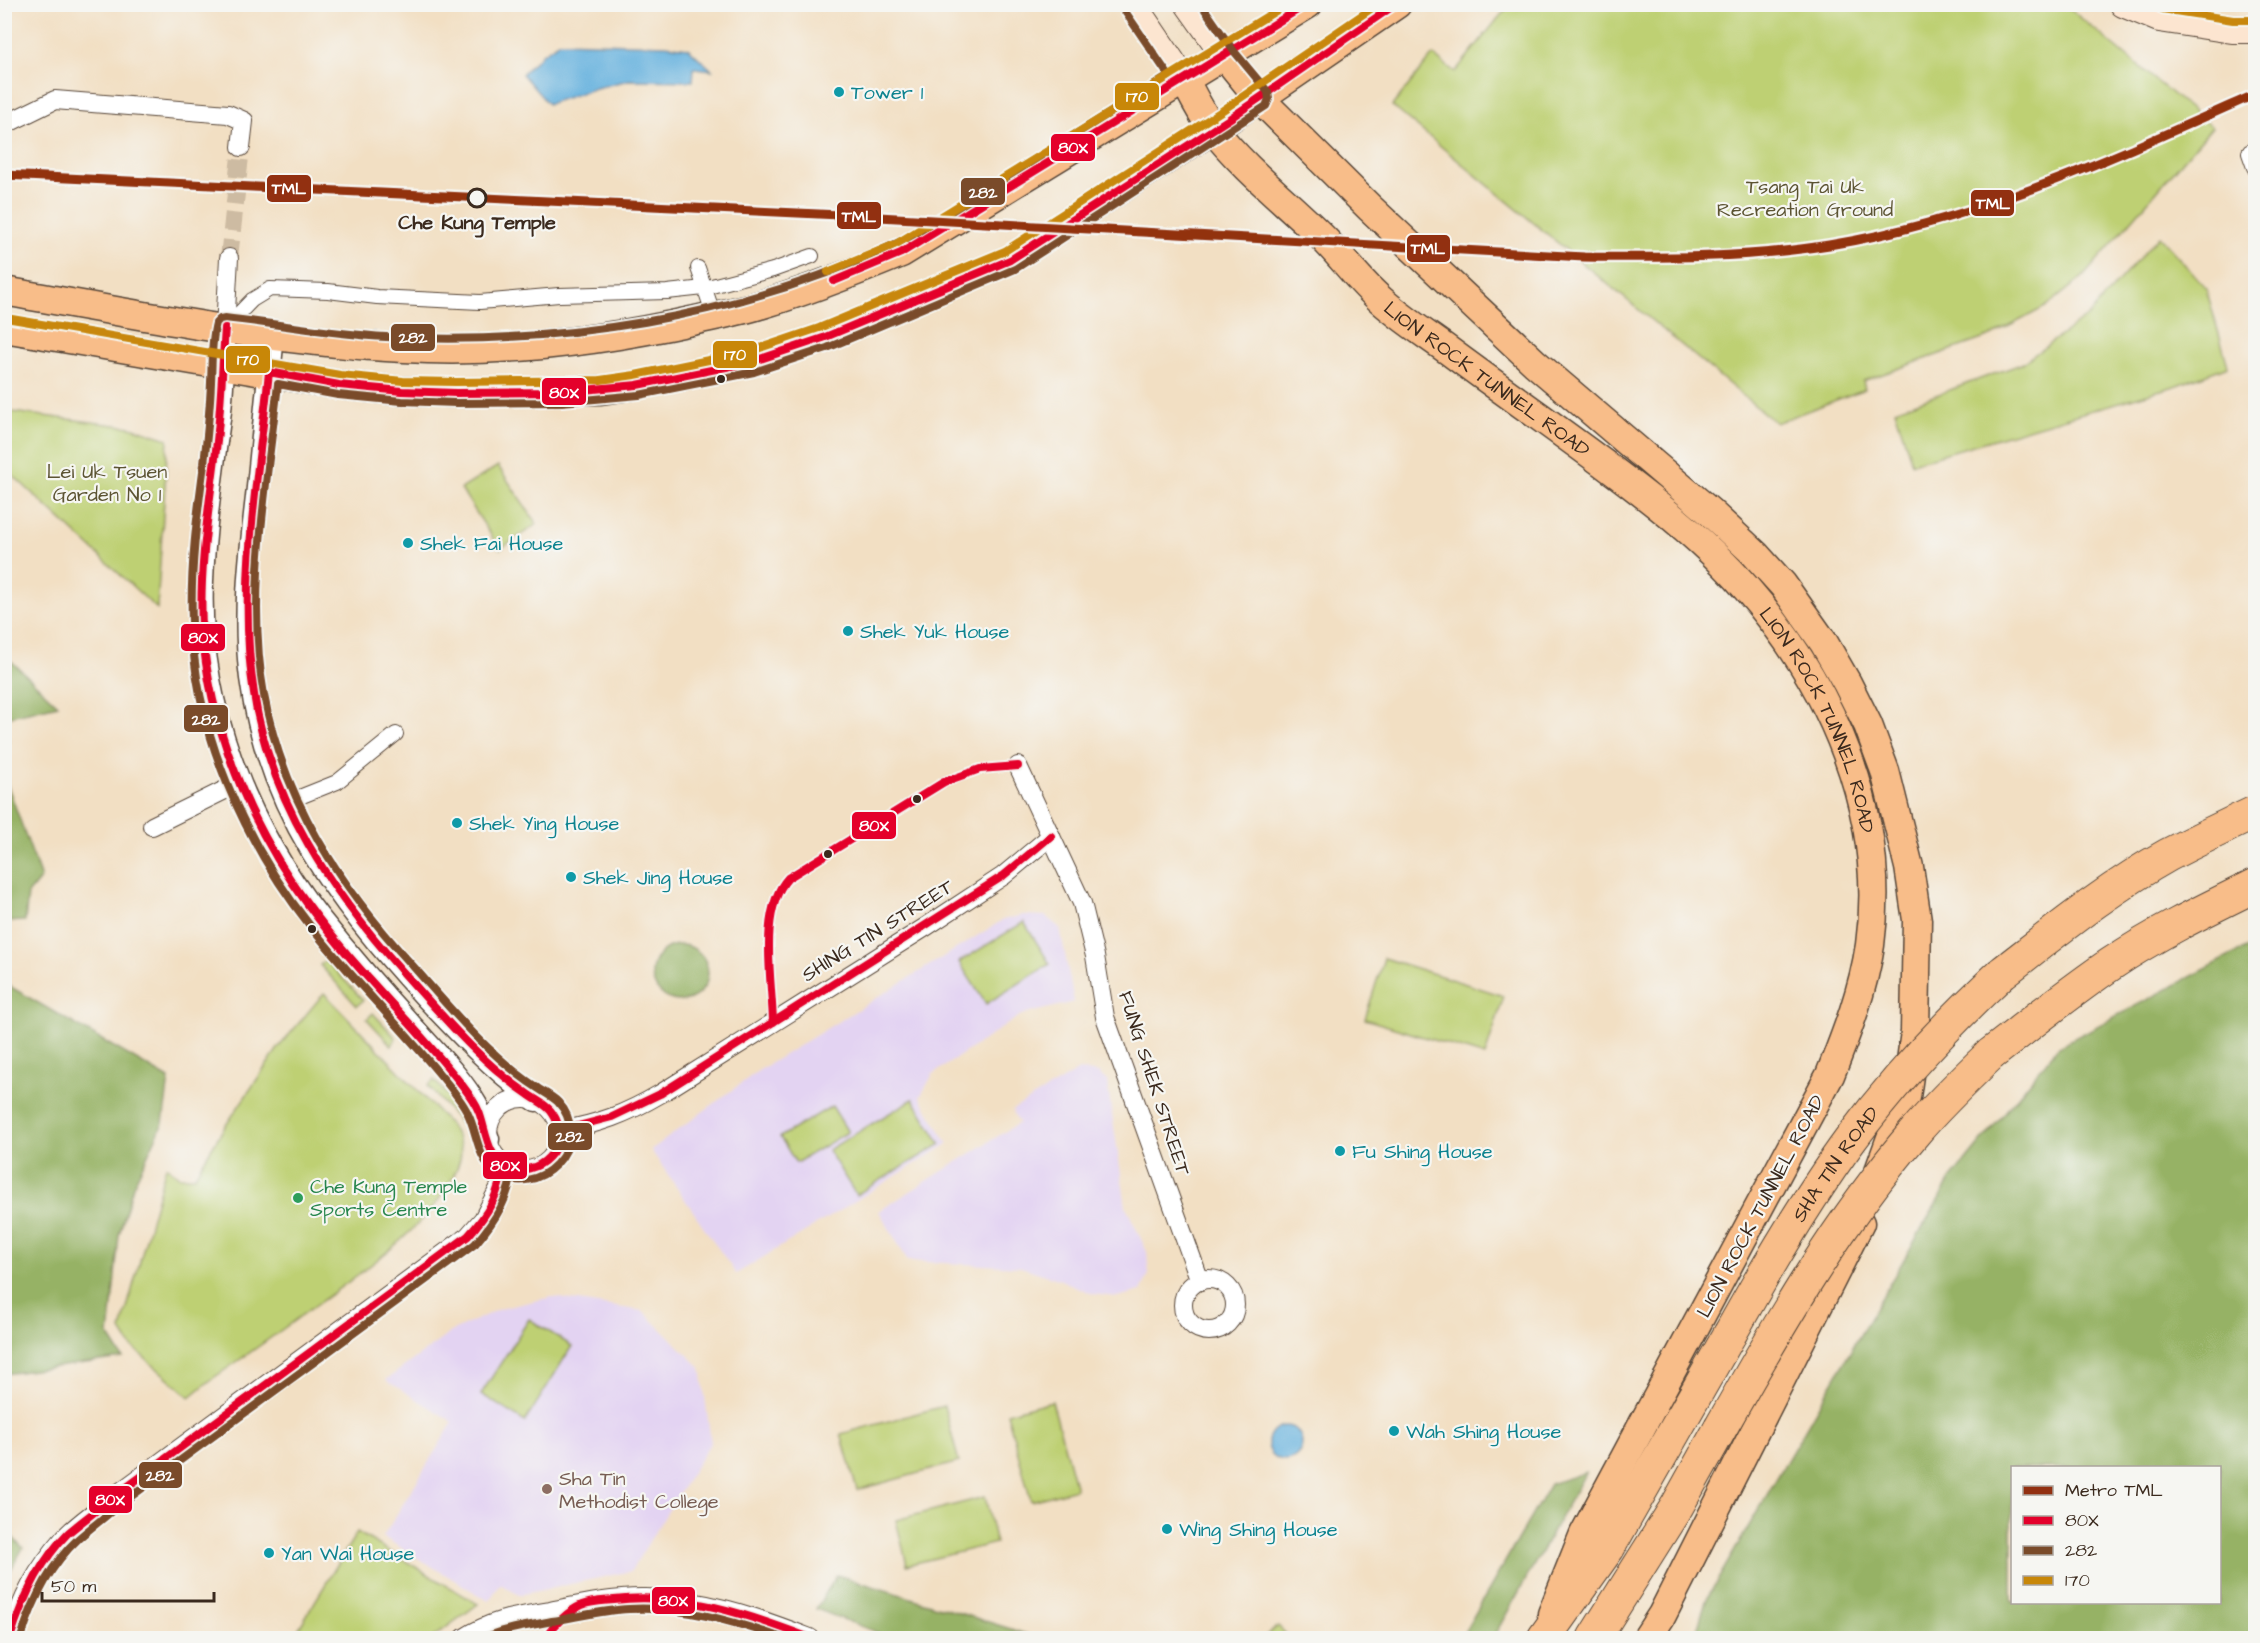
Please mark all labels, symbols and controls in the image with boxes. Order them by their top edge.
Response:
place label: Tower 1 [851,79,924,107]
line badge: 170 [1114,82,1160,111]
marker: Tower 1 [832,85,846,99]
text: 170 [1126,86,1148,108]
line badge: 80X [1050,133,1096,162]
text: 80X [1058,137,1088,159]
park label: Tsang Tai Uk Recreation Ground [1717,173,1893,224]
line badge: TML [266,174,312,203]
line badge: 282 [960,177,1006,206]
text: TML [271,178,307,200]
text: 282 [968,182,998,204]
marker: Che Kung Temple [467,188,487,208]
line badge: TML [1970,189,2015,217]
text: TML [1975,193,2011,215]
line badge: TML [836,201,882,230]
text: TML [841,206,877,228]
place label: Che Kung Temple [398,209,556,238]
line badge: TML [1406,234,1451,263]
text: TML [1410,238,1446,260]
street label: LION ROCK TUNNEL ROAD [1377,295,1595,464]
line badge: 282 [390,323,436,352]
text: 282 [398,327,428,349]
line badge: 170 [712,340,758,369]
text: 170 [724,344,746,366]
line badge: 170 [225,345,271,374]
text: 170 [237,349,259,371]
unlabelled marker [715,373,727,385]
line badge: 80X [541,377,587,406]
text: 80X [549,382,579,404]
park label: Lei Uk Tsuen Garden No 1 [47,458,167,509]
place label: Shek Fai House [420,530,563,558]
marker: Shek Fai House [401,536,415,550]
street label: LION ROCK TUNNEL ROAD [1752,601,1881,835]
place label: Shek Yuk House [860,618,1010,646]
line badge: 80X [180,623,226,652]
marker: Shek Yuk House [841,624,855,638]
text: 80X [188,627,218,649]
line badge: 282 [183,704,229,733]
text: 282 [191,709,221,731]
unlabelled marker [911,793,923,805]
place label: Shek Ying House [469,810,619,839]
line badge: 80X [851,811,897,840]
text: 80X [859,815,889,837]
marker: Shek Ying House [450,816,464,830]
unlabelled marker [822,848,834,860]
place label: Shek Jing House [583,864,733,893]
marker: Shek Jing House [564,870,578,884]
street label: SHING TIN STREET [796,873,959,989]
unlabelled marker [306,923,318,935]
street label: FUNG SHEK STREET [1111,988,1197,1179]
street label: LION ROCK TUNNEL ROAD [1690,1090,1832,1323]
street label: SHA TIN ROAD [1786,1101,1886,1228]
line badge: 282 [547,1122,593,1151]
text: 282 [555,1126,585,1148]
place label: Fu Shing House [1352,1138,1493,1167]
marker: Fu Shing House [1333,1144,1347,1158]
line badge: 80X [482,1151,528,1180]
text: 80X [490,1155,520,1177]
place label: Che Kung Temple Sports Centre [310,1173,468,1224]
marker: Che Kung Temple Sports Centre [291,1191,305,1205]
place label: Wah Shing House [1406,1418,1562,1447]
marker: Wah Shing House [1387,1424,1401,1438]
line badge: 282 [138,1461,183,1489]
text: 282 [145,1465,175,1487]
place label: Sha Tin Methodist College [559,1465,719,1517]
legend [2011,1466,2221,1604]
text: Metro TML [2065,1478,2163,1503]
marker: Sha Tin Methodist College [540,1482,554,1496]
line badge: 80X [88,1485,133,1514]
text: 80X [95,1489,125,1511]
text: 80X [2065,1508,2099,1533]
place label: Wing Shing House [1179,1516,1338,1545]
marker: Wing Shing House [1160,1522,1174,1536]
text: 282 [2065,1538,2098,1563]
place label: Yan Wai House [281,1540,414,1568]
marker: Yan Wai House [262,1546,276,1560]
scale bar [42,1565,214,1603]
text: 170 [2065,1568,2090,1593]
text: 50 m [51,1574,96,1599]
line badge: 80X [651,1586,696,1615]
text: 80X [658,1590,688,1612]

